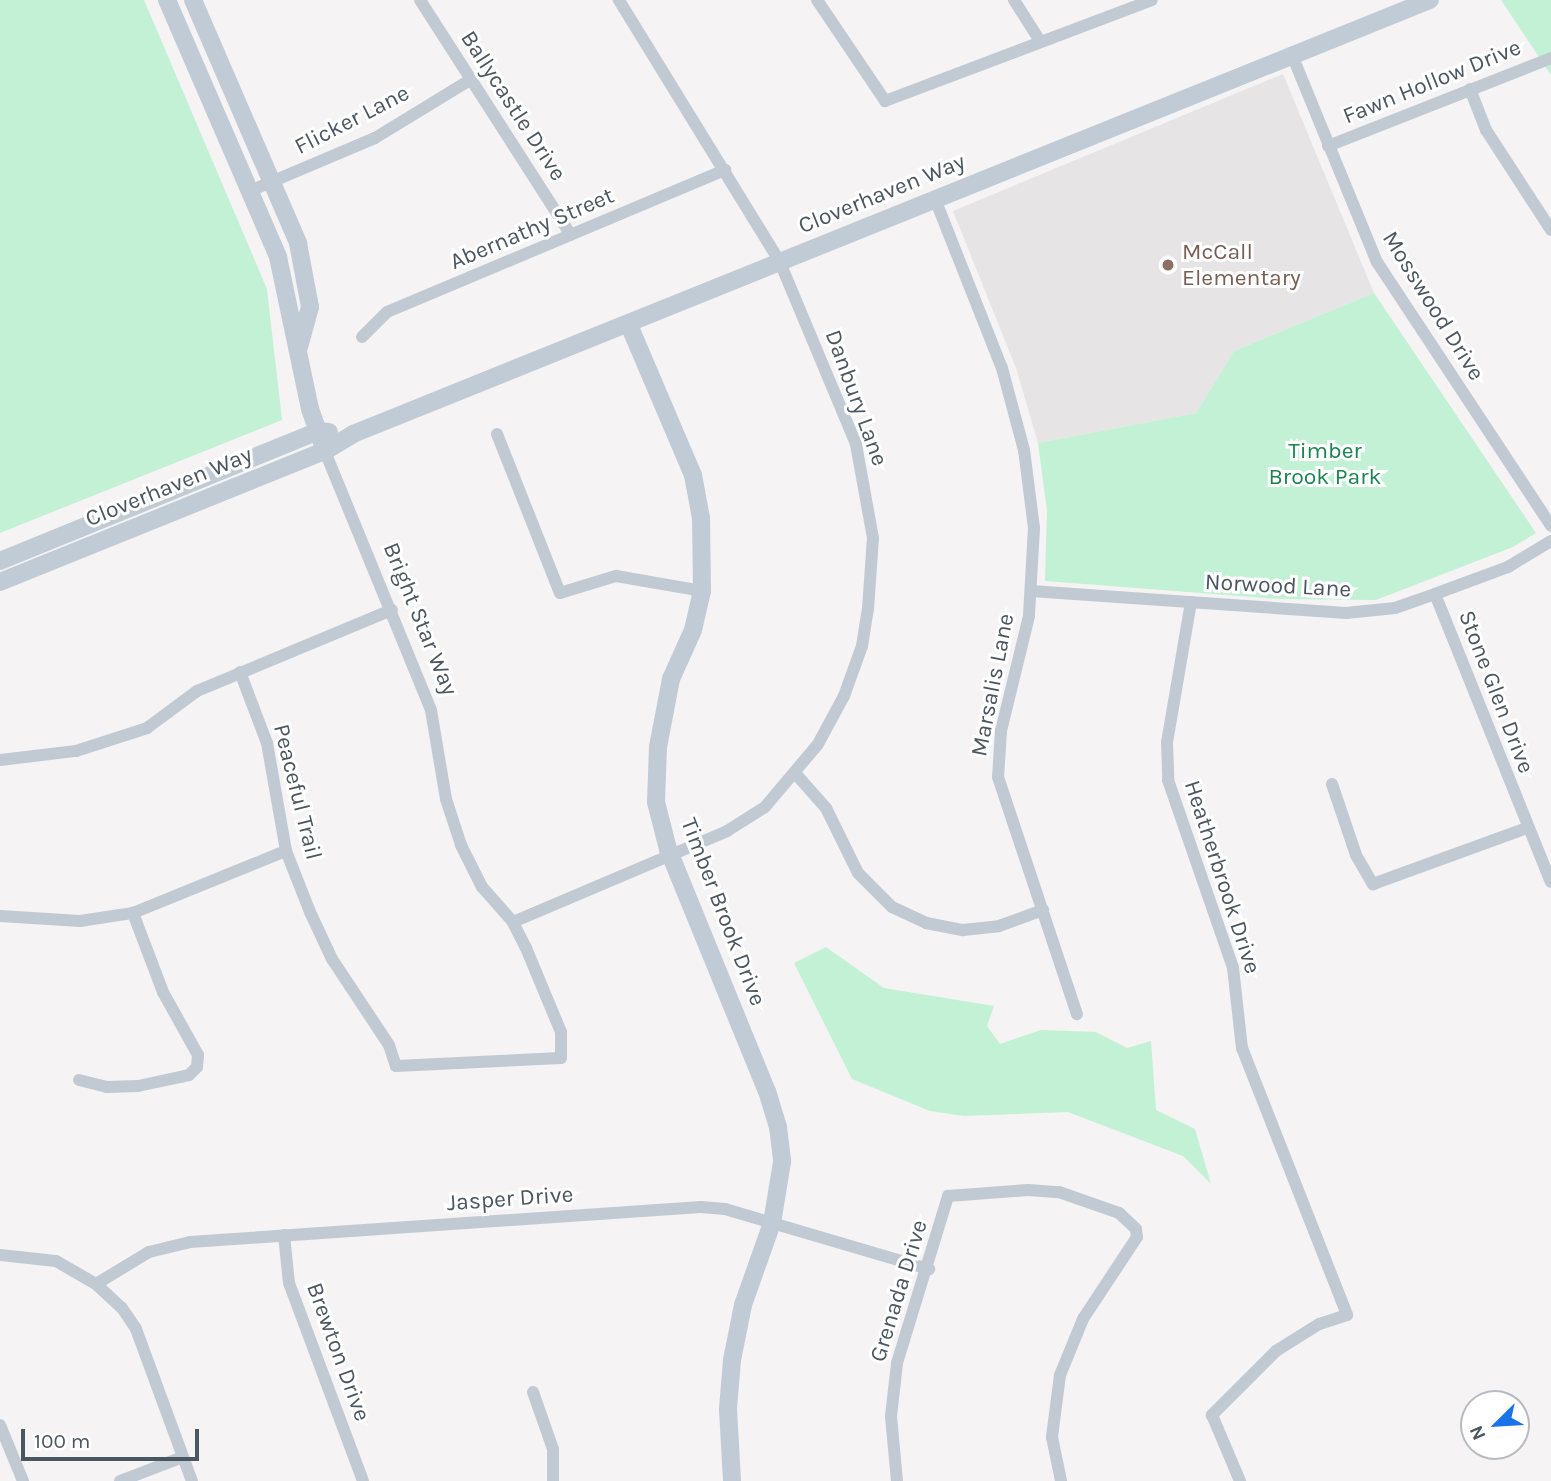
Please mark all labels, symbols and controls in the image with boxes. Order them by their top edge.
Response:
street label: Ballycastle Drive [454,26,572,186]
street label: Fawn Hollow Drive [1339,34,1525,130]
street label: Flicker Lane [290,79,414,161]
street label: Cloverhaven Way [795,148,969,240]
street label: Abernathy Street [446,182,618,276]
street label: Mosswood Drive [1376,226,1490,386]
place label: McCall Elementary [1182,238,1301,292]
marker: McCall Elementary [1160,257,1176,273]
street label: Danbury Lane [819,326,893,470]
park label: Timber Brook Park [1269,437,1381,491]
street label: Cloverhaven Way [82,441,256,533]
street label: Bright Star Way [377,538,463,700]
street label: Norwood Lane [1204,568,1352,604]
street label: Stone Glen Drive [1452,607,1540,777]
street label: Marsalis Lane [966,611,1020,759]
street label: Peaceful Trail [267,721,327,863]
street label: Heatherbrook Drive [1178,777,1266,977]
street label: Timber Brook Drive [674,814,772,1010]
street label: Jasper Drive [446,1181,574,1217]
street label: Grenada Drive [864,1217,934,1365]
street label: Brewton Drive [300,1279,376,1425]
north arrow [1460,1390,1530,1460]
scale bar [24,1414,203,1458]
text: N [1465,1422,1490,1443]
text: 100 m [34,1429,91,1453]

